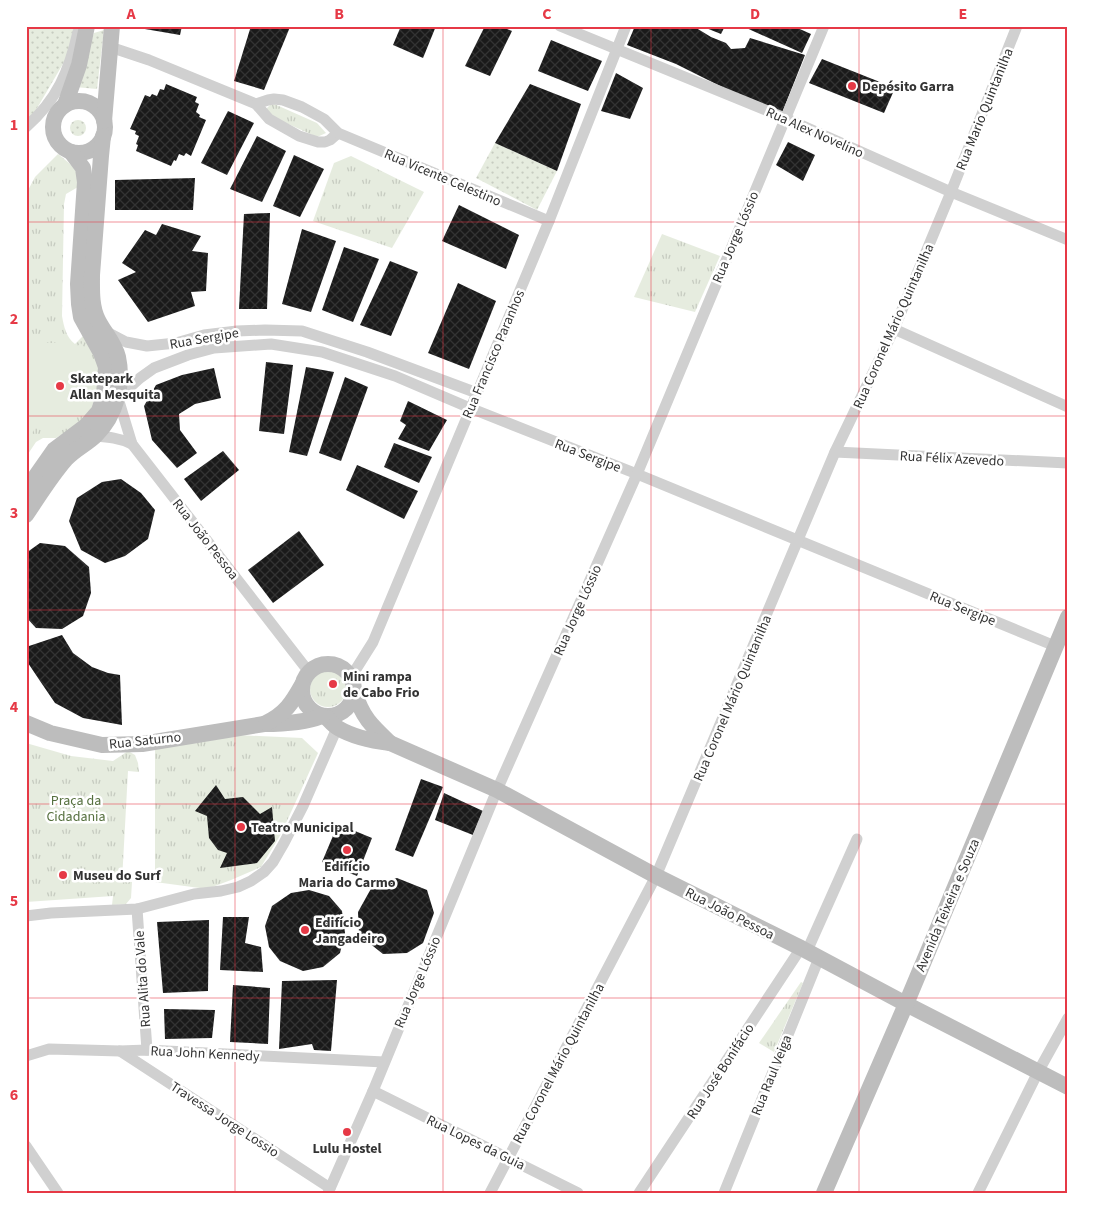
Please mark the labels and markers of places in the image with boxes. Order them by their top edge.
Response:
place label: Depósito Garra [862,77,954,97]
marker: Depósito Garra [846,80,858,92]
place label: Skatepark Allan Mesquita [69,369,161,405]
marker: Skatepark Allan Mesquita [54,380,66,392]
place label: Mini rampa de Cabo Frio [343,667,420,703]
marker: Mini rampa de Cabo Frio [327,678,339,690]
place label: Teatro Municipal [251,818,353,838]
marker: Teatro Municipal [235,821,247,833]
marker: Edifício Maria do Carmo [341,844,353,856]
place label: Edifício Maria do Carmo [298,857,396,893]
place label: Museu do Surf [73,866,162,886]
marker: Museu do Surf [57,869,69,881]
place label: Edifício Jangadeiro [315,913,385,949]
marker: Edifício Jangadeiro [299,924,311,936]
marker: Lulu Hostel [341,1126,353,1138]
place label: Lulu Hostel [312,1139,382,1159]

